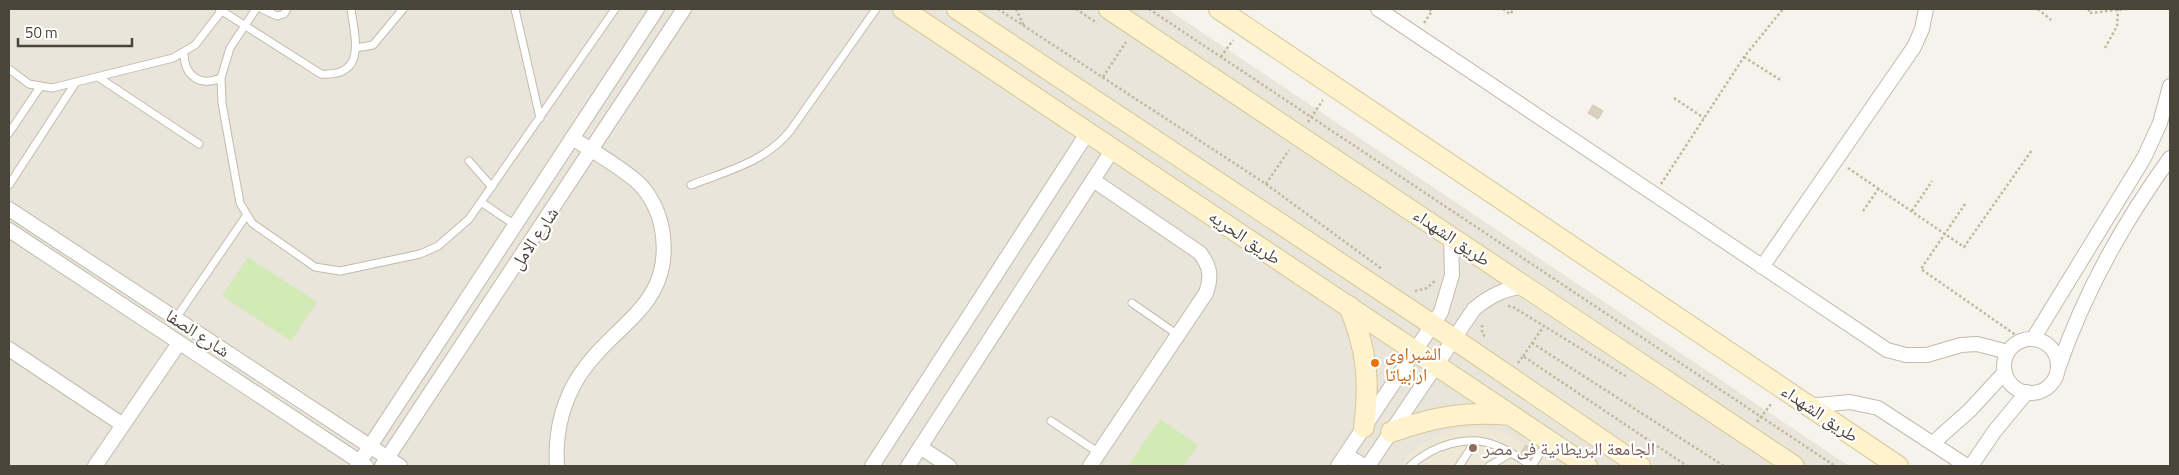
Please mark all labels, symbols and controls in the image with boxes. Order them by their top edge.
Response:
scale bar [18,15,131,47]
text: 50 m [25,21,58,44]
street label: شارع الامل [503,201,565,275]
street label: طريق الشهداء [1408,201,1496,273]
street label: طريق الحريه [1203,203,1287,271]
street label: شارع الصفا [161,302,235,364]
place label: الشبراوى ارابياتا [1385,340,1441,388]
marker: الشبراوى ارابياتا [1369,357,1381,369]
street label: طريق الشهداء [1776,377,1864,449]
place label: الجامعة البريطانية فى مصر [1482,435,1655,462]
marker: الجامعة البريطانية فى مصر [1467,442,1479,454]

